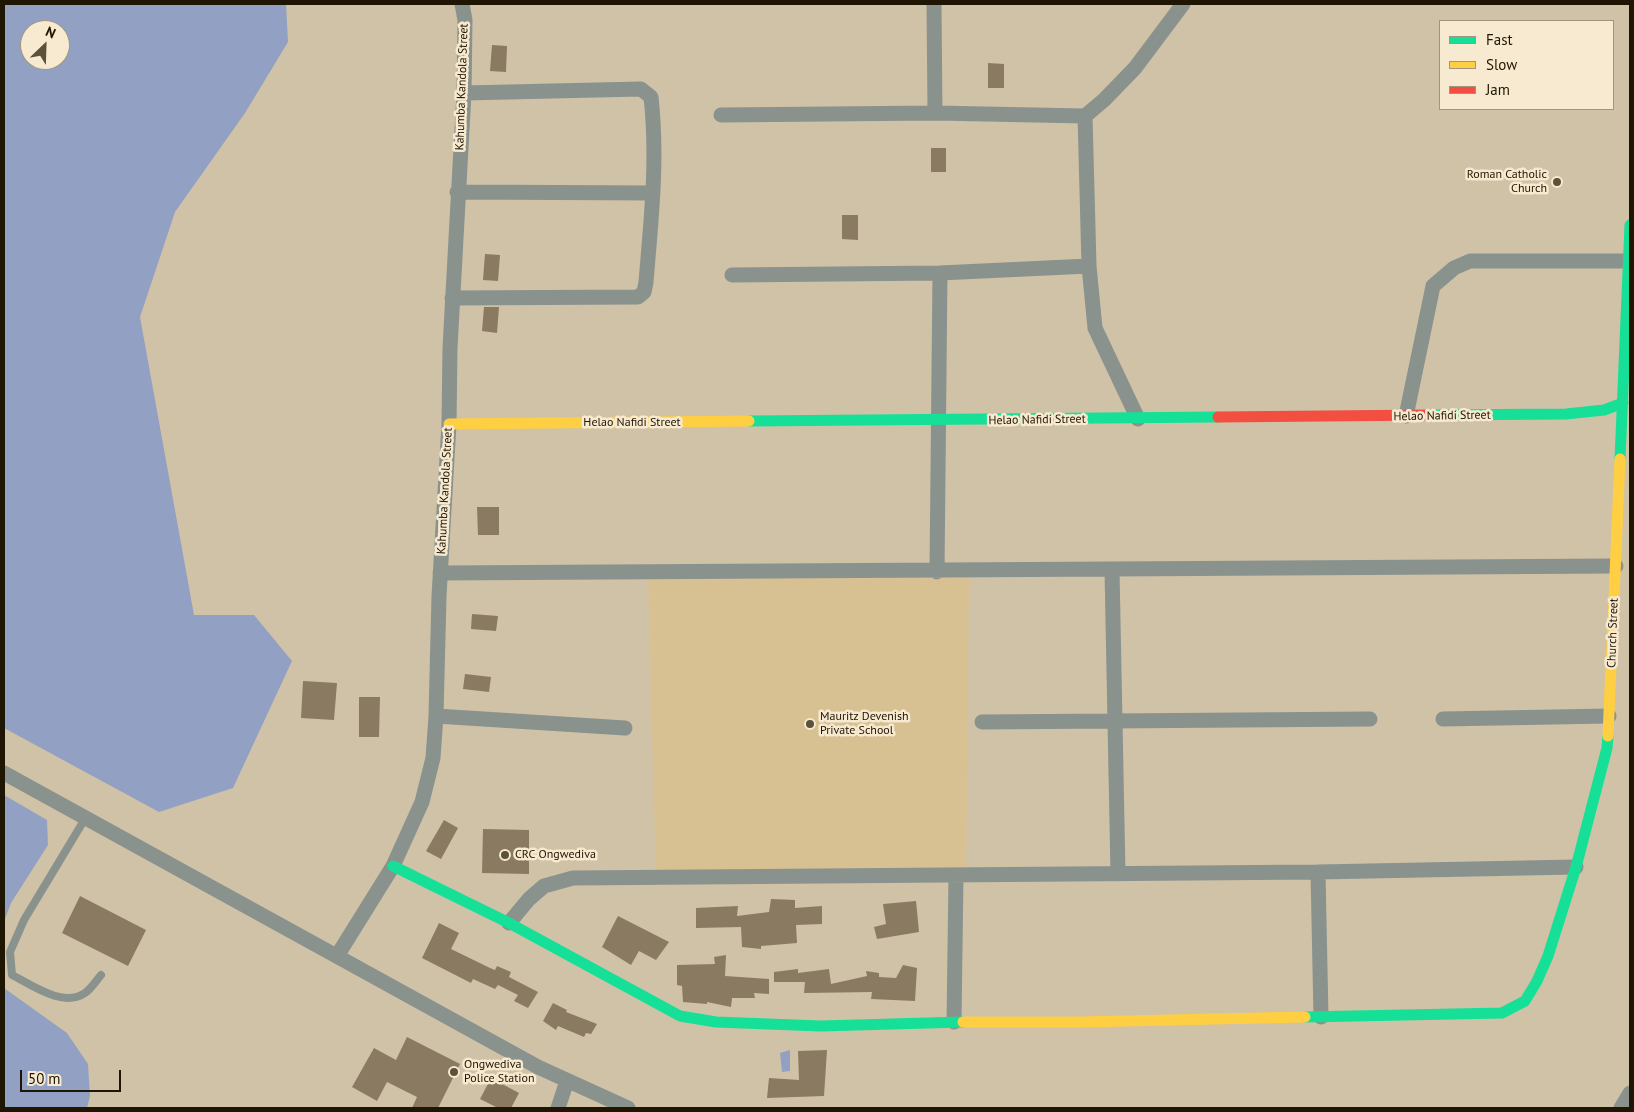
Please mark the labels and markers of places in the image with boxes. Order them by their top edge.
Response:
place label: Roman Catholic Church [1467,168,1547,196]
marker: Roman Catholic Church [1551,176,1563,188]
place label: Mauritz Devenish Private School [820,710,909,738]
marker: Mauritz Devenish Private School [804,718,816,730]
place label: CRC Ongwediva [515,848,596,862]
marker: CRC Ongwediva [499,849,511,861]
place label: Ongwediva Police Station [464,1058,535,1086]
marker: Ongwediva Police Station [448,1066,460,1078]

